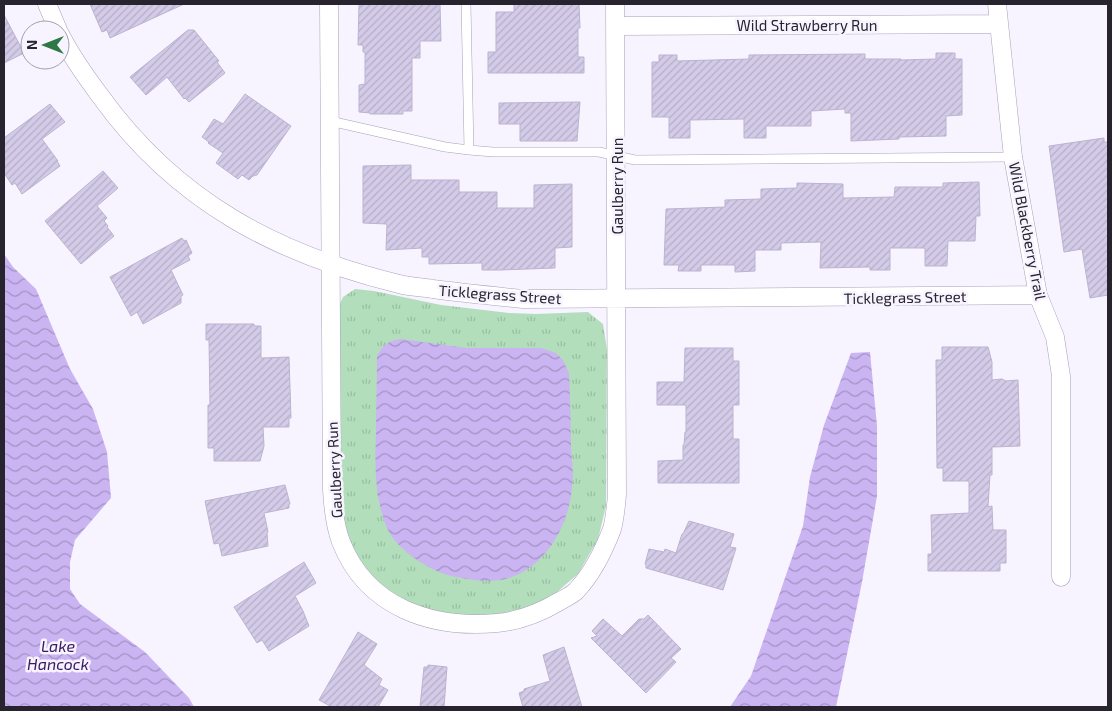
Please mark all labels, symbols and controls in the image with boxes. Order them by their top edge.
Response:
street label: Wild Strawberry Run [736,16,878,34]
north arrow [20,20,70,70]
text: N [23,40,40,50]
street label: Gaulberry Run [608,138,626,234]
street label: Wild Blackberry Trail [1006,160,1050,302]
street label: Ticklegrass Street [438,281,562,307]
street label: Ticklegrass Street [843,287,967,307]
street label: Gaulberry Run [322,421,346,519]
water label: Lake Hancock [27,636,89,673]

